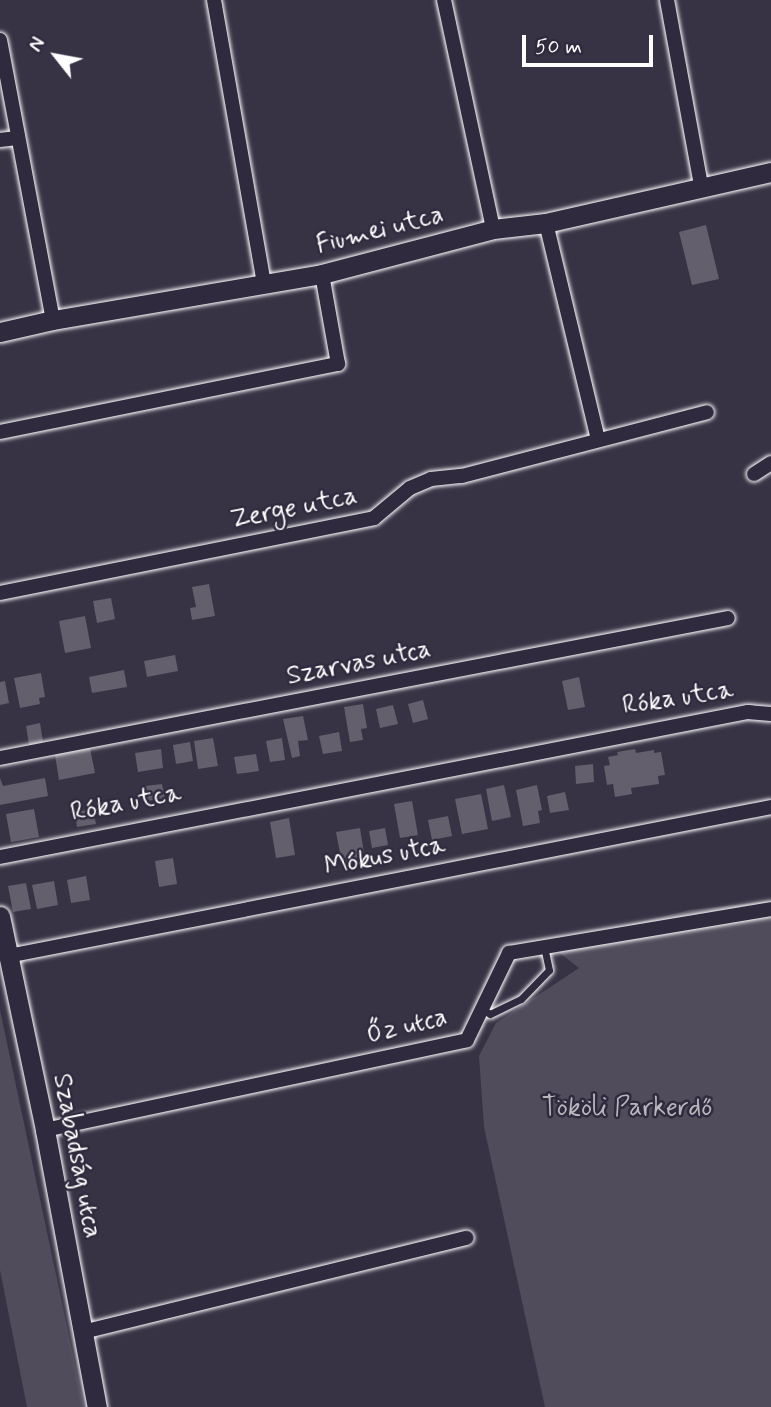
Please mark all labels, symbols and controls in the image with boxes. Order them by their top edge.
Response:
north arrow [21,21,91,91]
scale bar [526,21,657,65]
text: N [24,33,52,57]
text: 50 m [535,33,582,61]
street label: Fiumei utca [313,200,447,262]
street label: Zerge utca [230,482,358,536]
street label: Szarvas utca [283,634,435,694]
street label: Róka utca [620,675,736,723]
street label: Róka utca [68,778,184,830]
street label: Mókus utca [319,829,451,885]
street label: Őz utca [360,1002,454,1052]
street label: Szabadság utca [44,1067,108,1245]
park label: Tököli Parkerdő [542,1093,712,1125]

